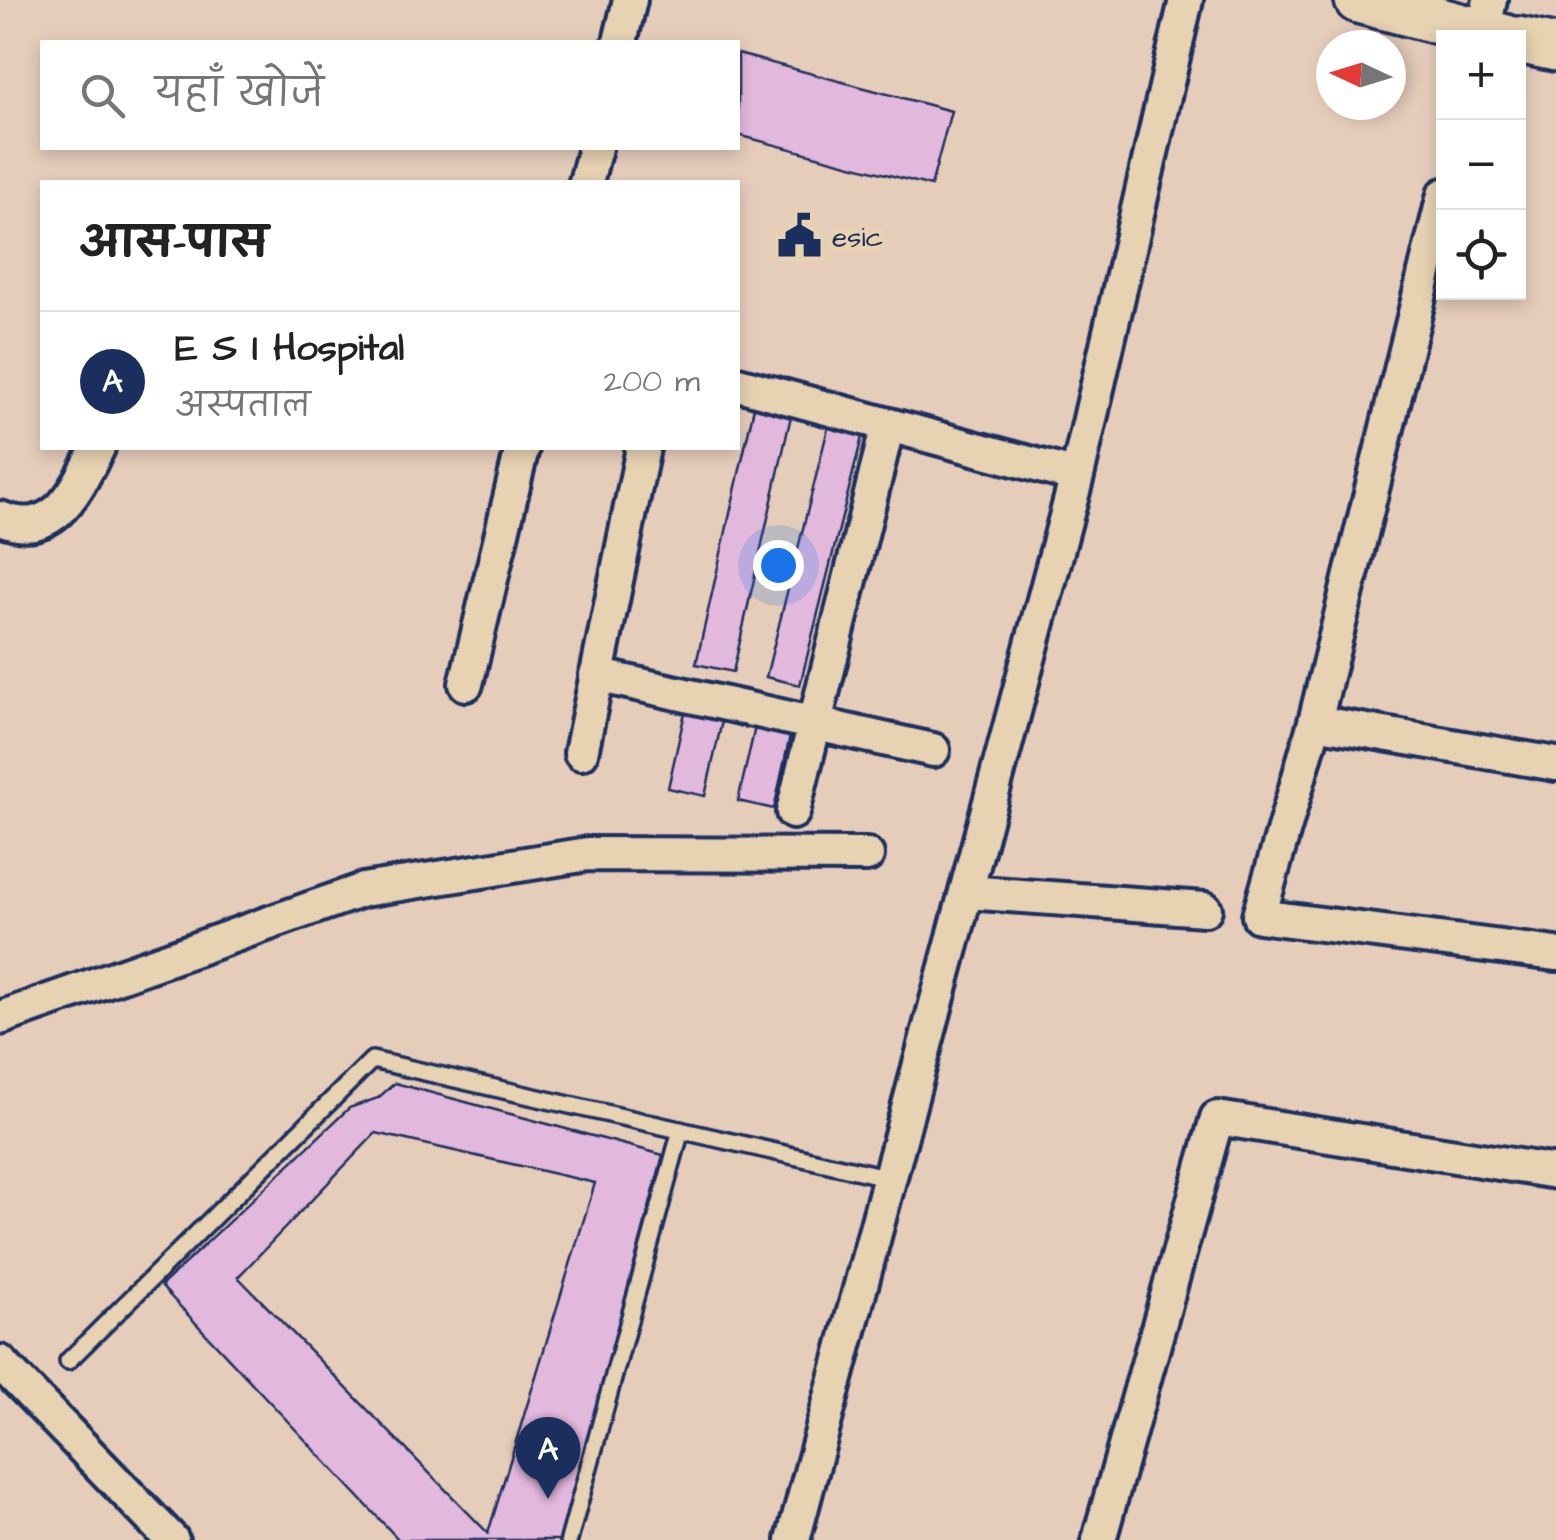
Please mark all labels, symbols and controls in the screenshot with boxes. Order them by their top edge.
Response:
north arrow [1316,30,1406,120]
map controls [1436,30,1526,300]
button: + [1436,30,1526,120]
search box [40,40,740,150]
icon: search [75,68,130,123]
text: यहाँ खोजें [155,68,324,120]
button: − [1436,120,1526,210]
button: locate [1436,210,1526,300]
public building icon: esic [775,212,823,260]
text: आस-पास [80,215,268,273]
place label: esic [832,218,883,257]
text: E S I Hospital [175,323,404,375]
text: A [102,359,123,404]
text: 200 m [604,359,700,404]
text: अस्पताल [175,384,311,429]
your location [753,540,804,591]
pin: A [516,1416,580,1499]

